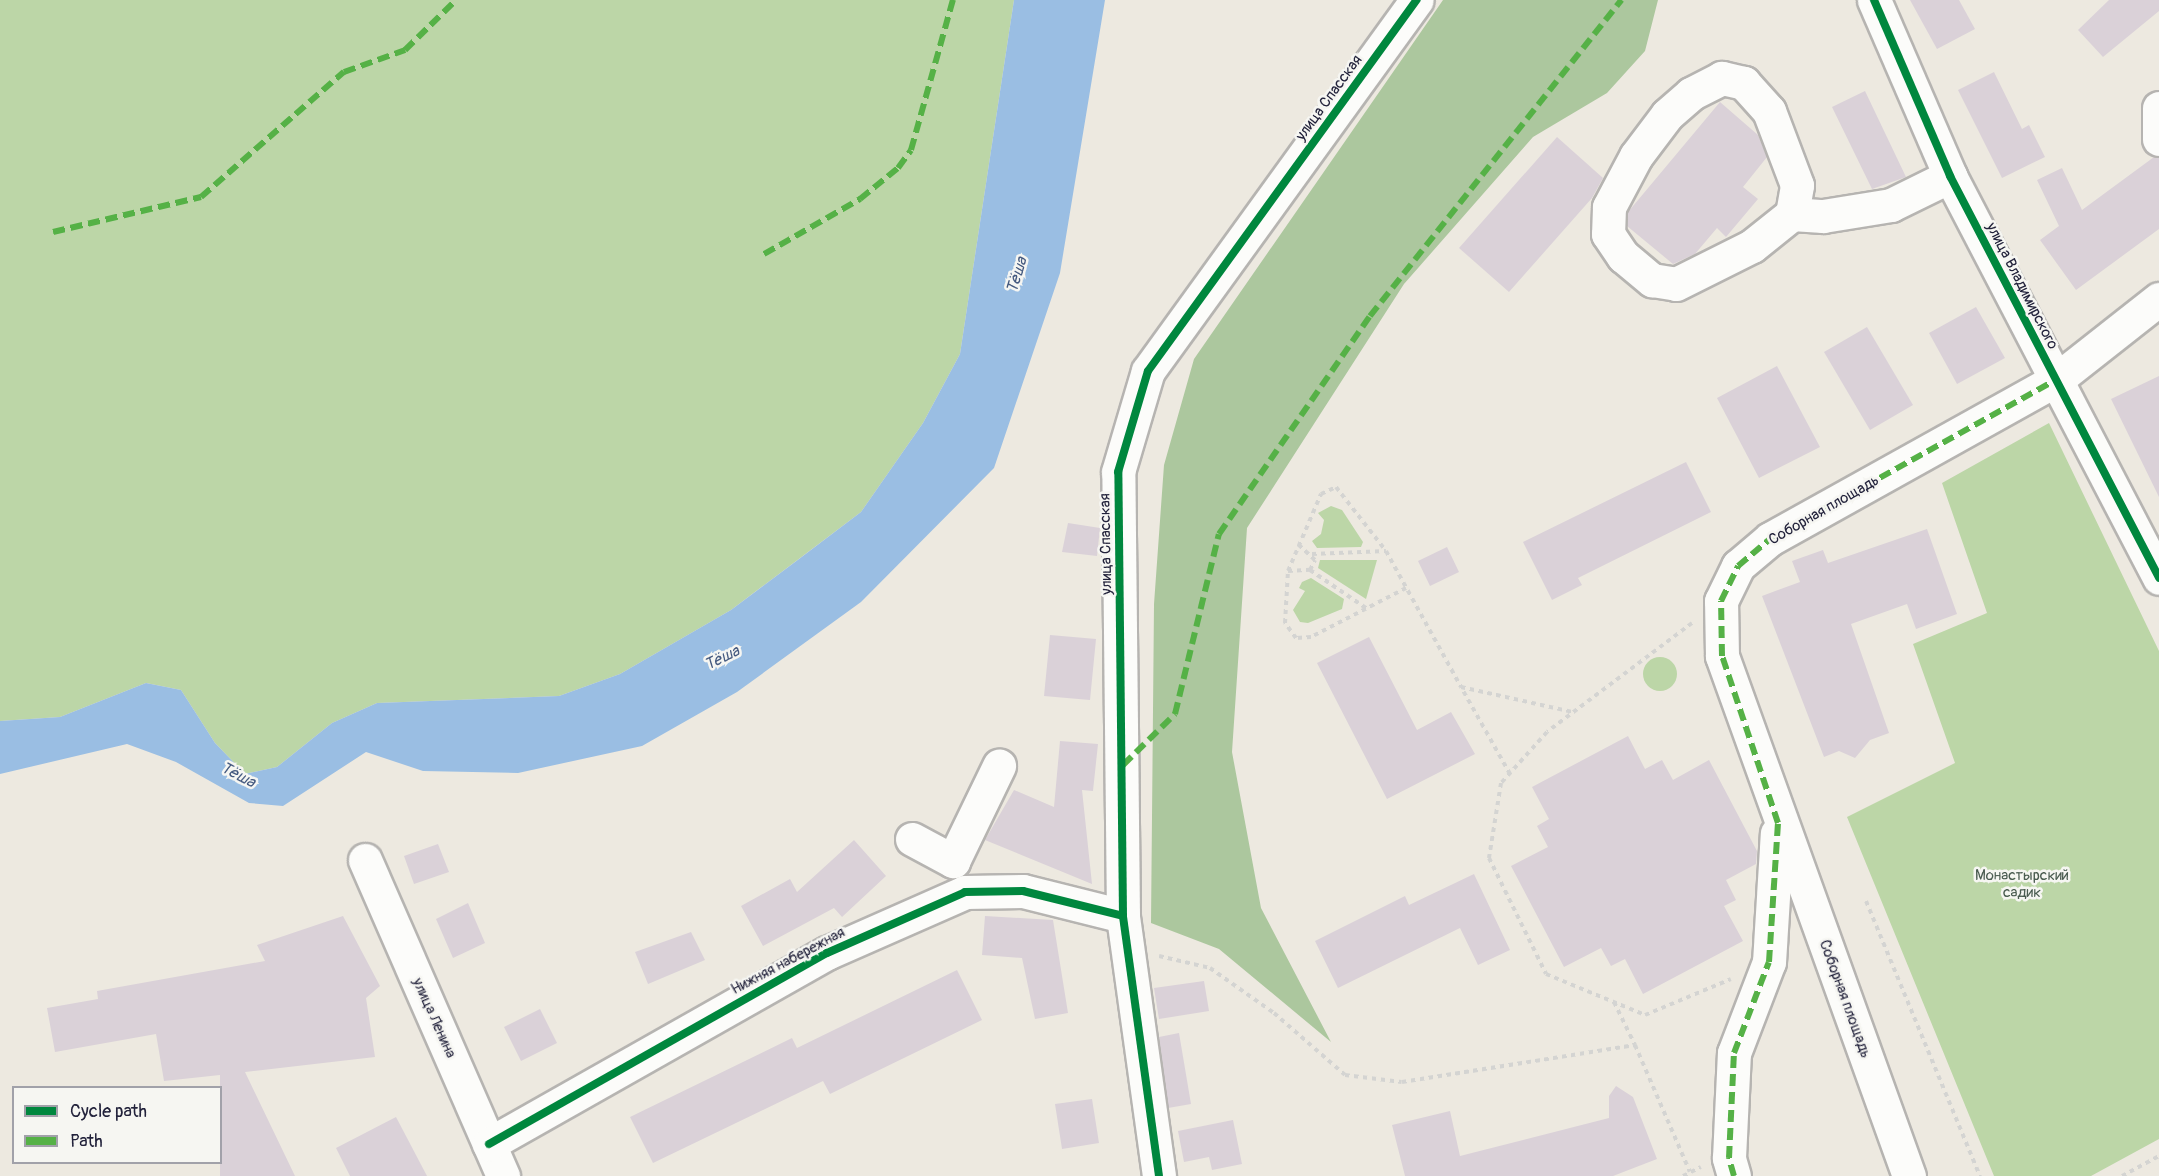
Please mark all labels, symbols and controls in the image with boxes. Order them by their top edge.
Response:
street label: улица Спасская [1292,52,1366,144]
street label: улица Владимирского [1982,220,2062,352]
water label: Тёша [1003,255,1031,295]
street label: Соборная площадь [1766,471,1882,549]
street label: улица Спасская [1096,493,1116,595]
water label: Тёша [701,641,743,675]
water label: Тёша [217,758,259,792]
park label: Монастырский садик [1975,866,2069,901]
street label: Нижняя набережная [728,923,848,999]
street label: Соборная площадь [1815,937,1875,1061]
street label: улица Ленина [408,975,460,1061]
legend [12,1086,222,1164]
text: Cycle path [70,1100,147,1123]
text: Path [70,1130,103,1153]

